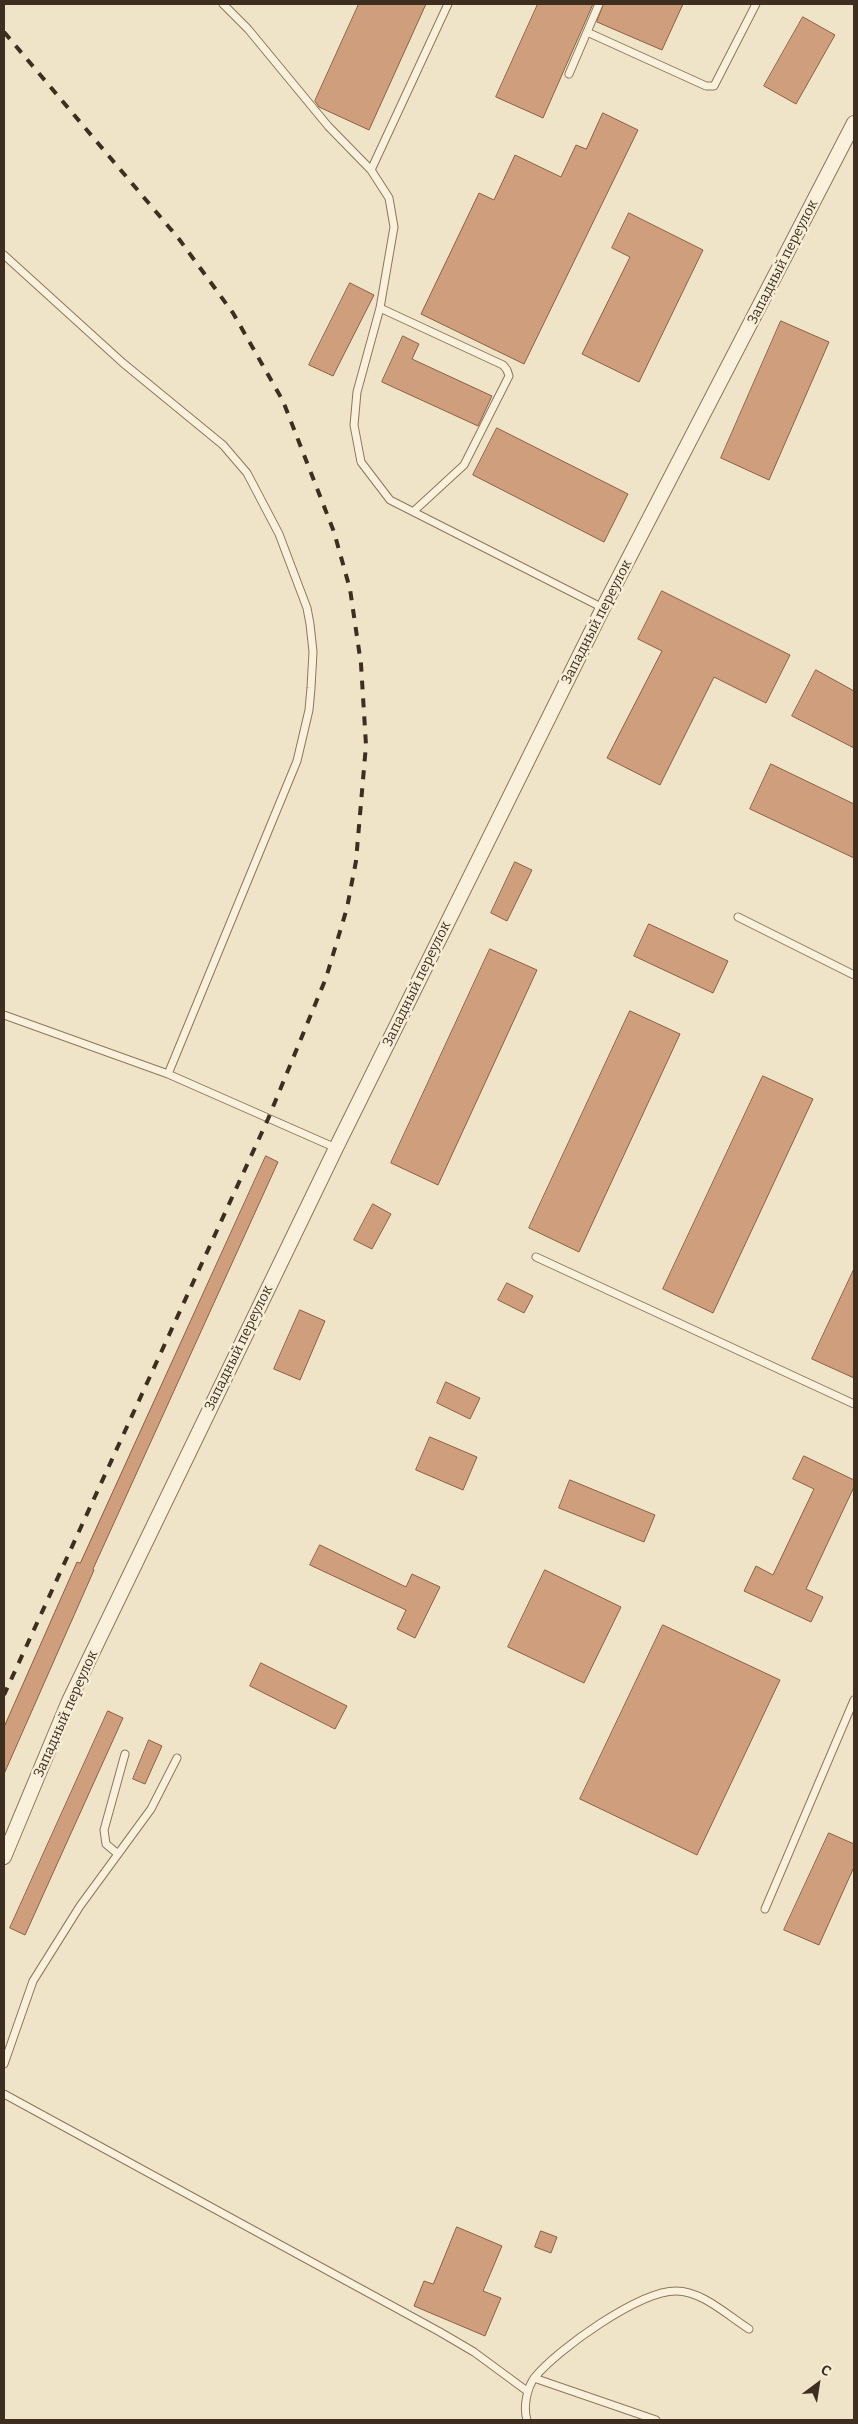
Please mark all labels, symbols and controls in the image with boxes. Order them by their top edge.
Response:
street label: Западный переулок [744,197,822,327]
street label: Западный переулок [558,557,636,687]
street label: Западный переулок [379,919,455,1049]
street label: Западный переулок [201,1283,277,1413]
street label: Западный переулок [30,1648,102,1780]
north arrow [793,2359,843,2409]
text: С [818,2361,834,2380]

